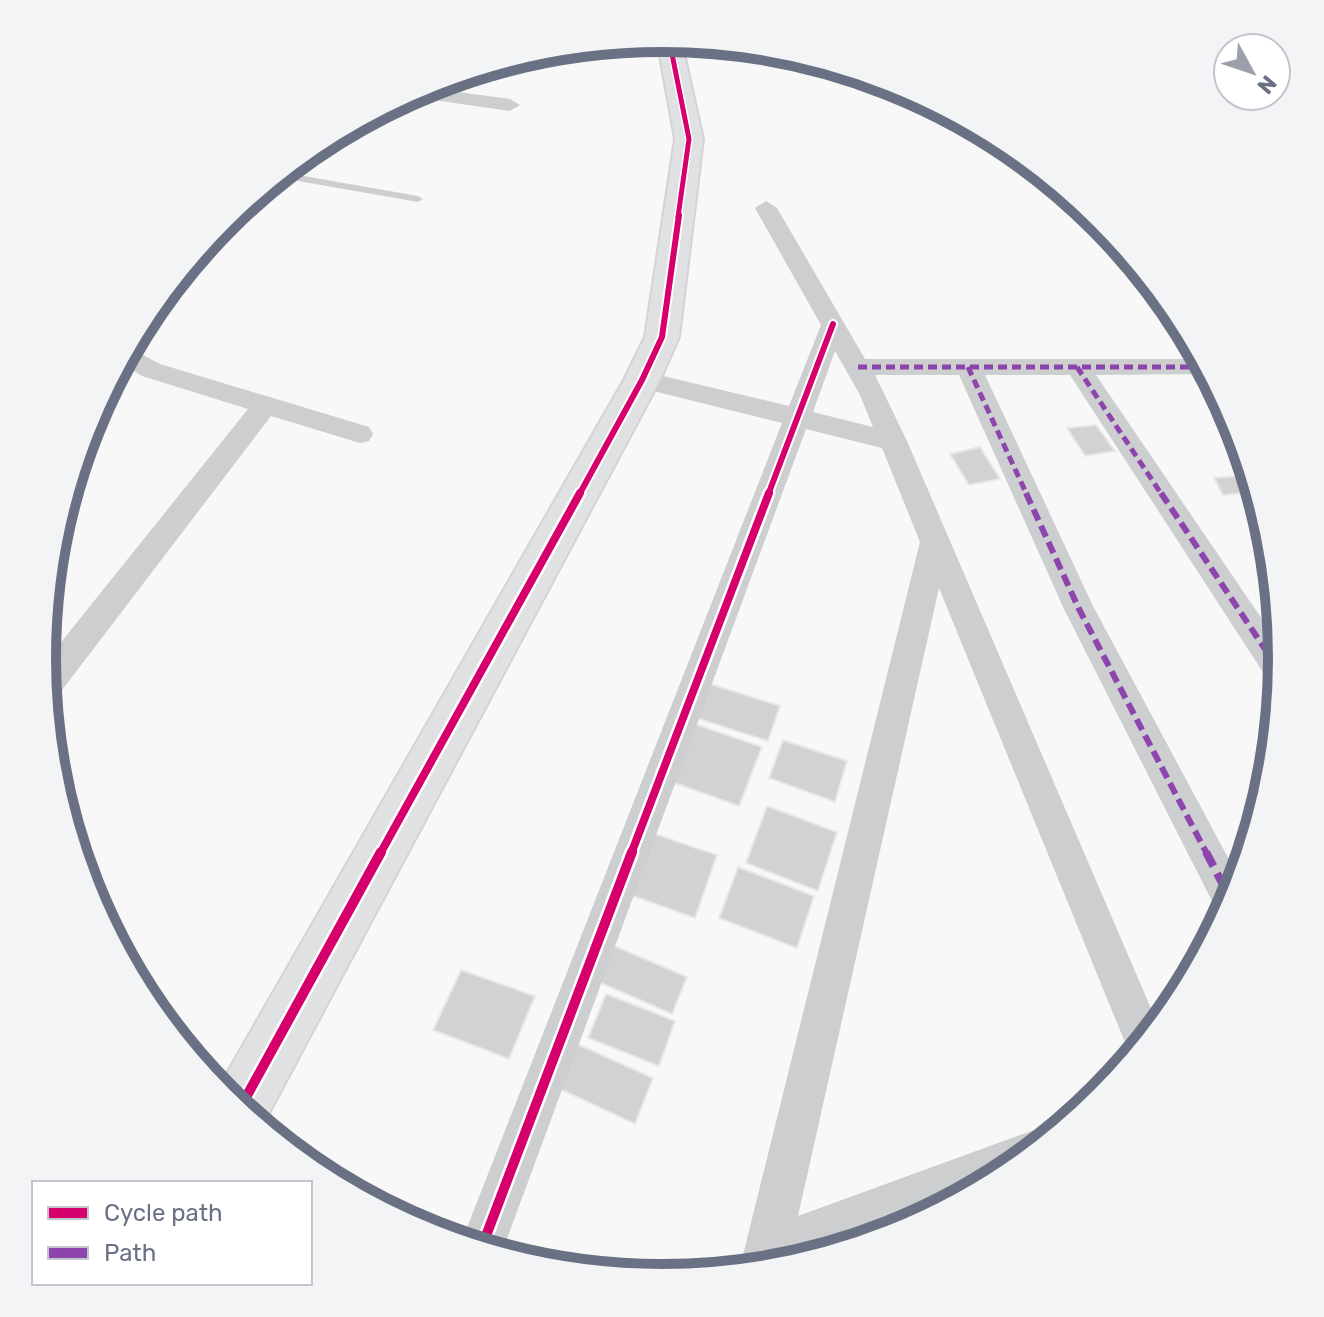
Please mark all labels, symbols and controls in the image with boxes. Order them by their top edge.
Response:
north arrow [1212,32,1292,112]
text: N [1252,70,1282,99]
legend [32,1181,312,1285]
text: Cycle path [104,1199,223,1227]
text: Path [104,1239,156,1267]

